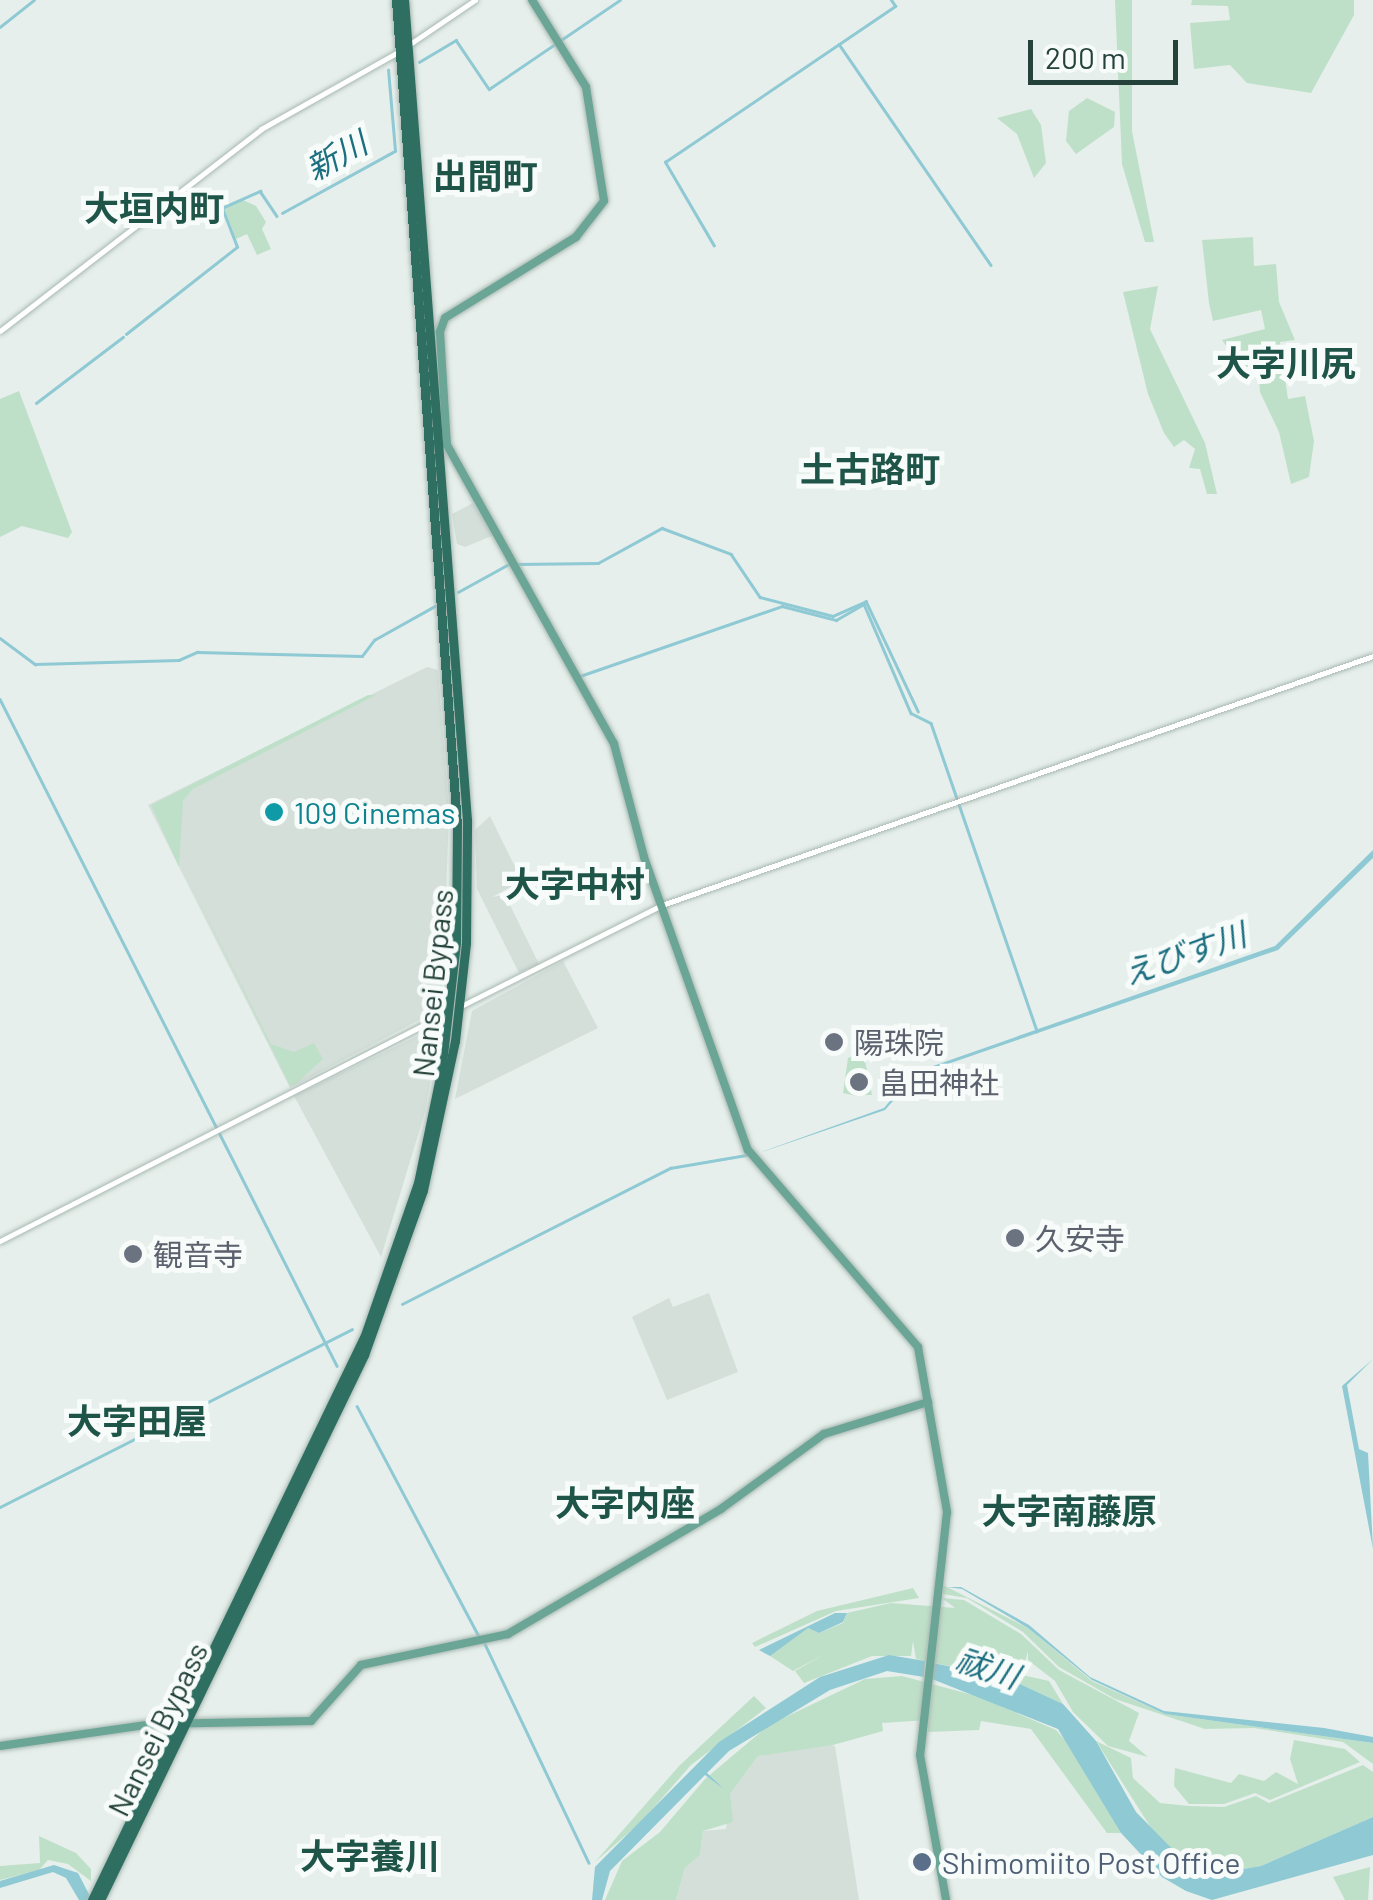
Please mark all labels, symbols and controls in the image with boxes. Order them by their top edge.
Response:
scale bar [1033,20,1183,82]
text: 200 m [1045,39,1126,75]
water label: 新川 [299,123,373,187]
district label: 出間町 [433,154,537,196]
district label: 大垣内町 [84,186,224,228]
district label: 大字川尻 [1216,341,1356,383]
district label: 土古路町 [800,447,940,489]
place label: 109 Cinemas [294,794,455,830]
marker: 109 Cinemas [263,801,285,823]
district label: 大字中村 [505,862,645,904]
street label: Nansei Bypass [404,887,460,1079]
water label: えびす川 [1117,914,1251,992]
place label: 陽珠院 [854,1024,944,1060]
marker: 陽珠院 [823,1031,845,1053]
place label: 畠田神社 [879,1064,999,1100]
marker: 畠田神社 [848,1071,870,1093]
place label: 久安寺 [1035,1220,1125,1256]
marker: 久安寺 [1004,1227,1026,1249]
place label: 観音寺 [153,1236,243,1272]
marker: 観音寺 [122,1243,144,1265]
district label: 大字田屋 [67,1399,207,1441]
district label: 大字内座 [555,1481,695,1523]
district label: 大字南藤原 [982,1489,1156,1531]
street label: Nansei Bypass [99,1636,215,1822]
water label: 祓川 [952,1639,1024,1695]
district label: 大字養川 [300,1834,440,1876]
place label: Shimomiito Post Office [942,1844,1240,1880]
marker: Shimomiito Post Office [911,1851,933,1873]

